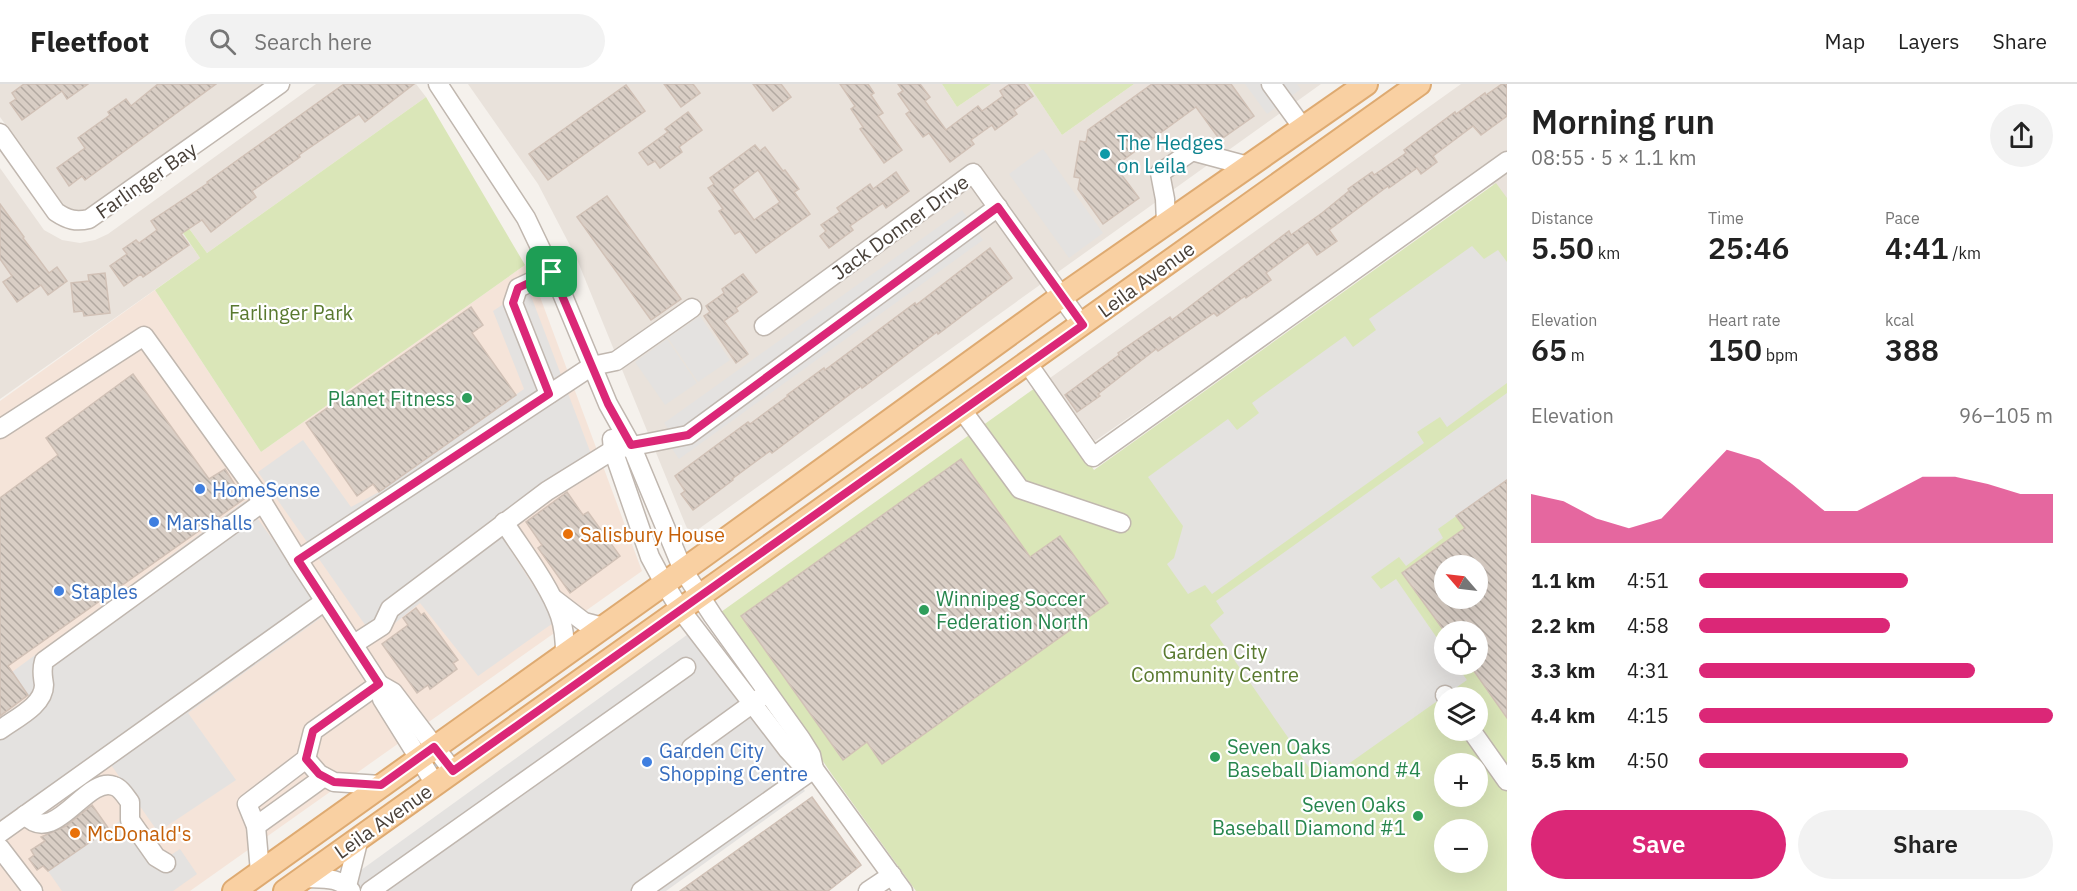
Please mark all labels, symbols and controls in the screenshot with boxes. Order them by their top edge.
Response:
search box [185,14,605,68]
text: Fleetfoot [30,23,149,60]
icon: search [206,25,239,58]
text: Search here [254,27,372,56]
text: Map [1825,27,1865,55]
text: Layers [1898,27,1960,55]
text: Share [1993,27,2047,55]
text: Morning run [1531,100,1715,143]
button: share [1990,104,2053,167]
place label: The Hedges on Leila [1117,129,1223,179]
street label: Farlinger Bay [90,135,202,225]
text: 08:55 · 5 × 1.1 km [1531,144,1696,171]
marker: The Hedges on Leila [1098,147,1112,161]
street label: Jack Donner Drive [826,168,974,286]
text: Distance [1531,208,1593,228]
text: Time [1708,208,1744,228]
text: Pace [1885,208,1920,228]
text: 5.50 [1531,228,1594,267]
text: 25:46 [1708,228,1790,267]
text: 4:41 [1885,228,1949,267]
street label: Leila Avenue [1092,235,1200,323]
text: km [1594,243,1620,263]
text: /km [1949,243,1981,263]
pin [526,246,577,297]
icon: arrive [535,255,568,288]
park label: Farlinger Park [229,299,354,326]
text: Elevation [1531,310,1597,330]
text: Heart rate [1708,310,1781,330]
text: kcal [1885,310,1914,330]
text: 65 [1531,330,1567,369]
text: 150 [1708,330,1762,369]
text: 388 [1885,330,1939,369]
text: m [1567,345,1585,365]
text: bpm [1762,345,1798,365]
place label: Planet Fitness [328,385,455,412]
marker: Planet Fitness [460,391,474,405]
text: Elevation [1531,402,1614,429]
text: 96–105 m [1959,402,2053,429]
place label: HomeSense [212,476,320,503]
marker: HomeSense [193,482,207,496]
place label: Marshalls [166,509,253,536]
marker: Marshalls [147,515,161,529]
place label: Salisbury House [580,521,725,548]
marker: Salisbury House [561,527,575,541]
north arrow [1434,555,1488,609]
map controls [1434,555,1488,873]
text: 1.1 km [1531,567,1595,594]
text: 4:51 [1627,567,1669,594]
place label: Staples [71,578,138,605]
marker: Staples [52,584,66,598]
place label: Winnipeg Soccer Federation North [936,585,1089,635]
marker: Winnipeg Soccer Federation North [917,603,931,617]
text: 2.2 km [1531,612,1595,639]
text: 4:58 [1627,612,1669,639]
button: locate [1434,621,1488,675]
park label: Garden City Community Centre [1131,638,1299,688]
text: 3.3 km [1531,657,1595,684]
text: 4:31 [1627,657,1669,684]
button: layers [1434,687,1488,741]
text: 4.4 km [1531,702,1595,729]
text: 4:15 [1627,702,1669,729]
place label: Seven Oaks Baseball Diamond #4 [1227,733,1421,783]
place label: Garden City Shopping Centre [659,737,808,787]
text: 5.5 km [1531,747,1595,774]
text: 4:50 [1627,747,1669,774]
marker: Seven Oaks Baseball Diamond #4 [1208,750,1222,764]
button: + [1434,753,1488,807]
marker: Garden City Shopping Centre [640,755,654,769]
street label: Leila Avenue [329,777,437,865]
place label: Seven Oaks Baseball Diamond #1 [1212,791,1406,841]
marker: Seven Oaks Baseball Diamond #1 [1411,809,1425,823]
button: Save [1531,810,1786,879]
button: Share [1798,810,2053,879]
button: − [1434,819,1488,873]
place label: McDonald's [87,820,192,847]
marker: McDonald's [68,826,82,840]

